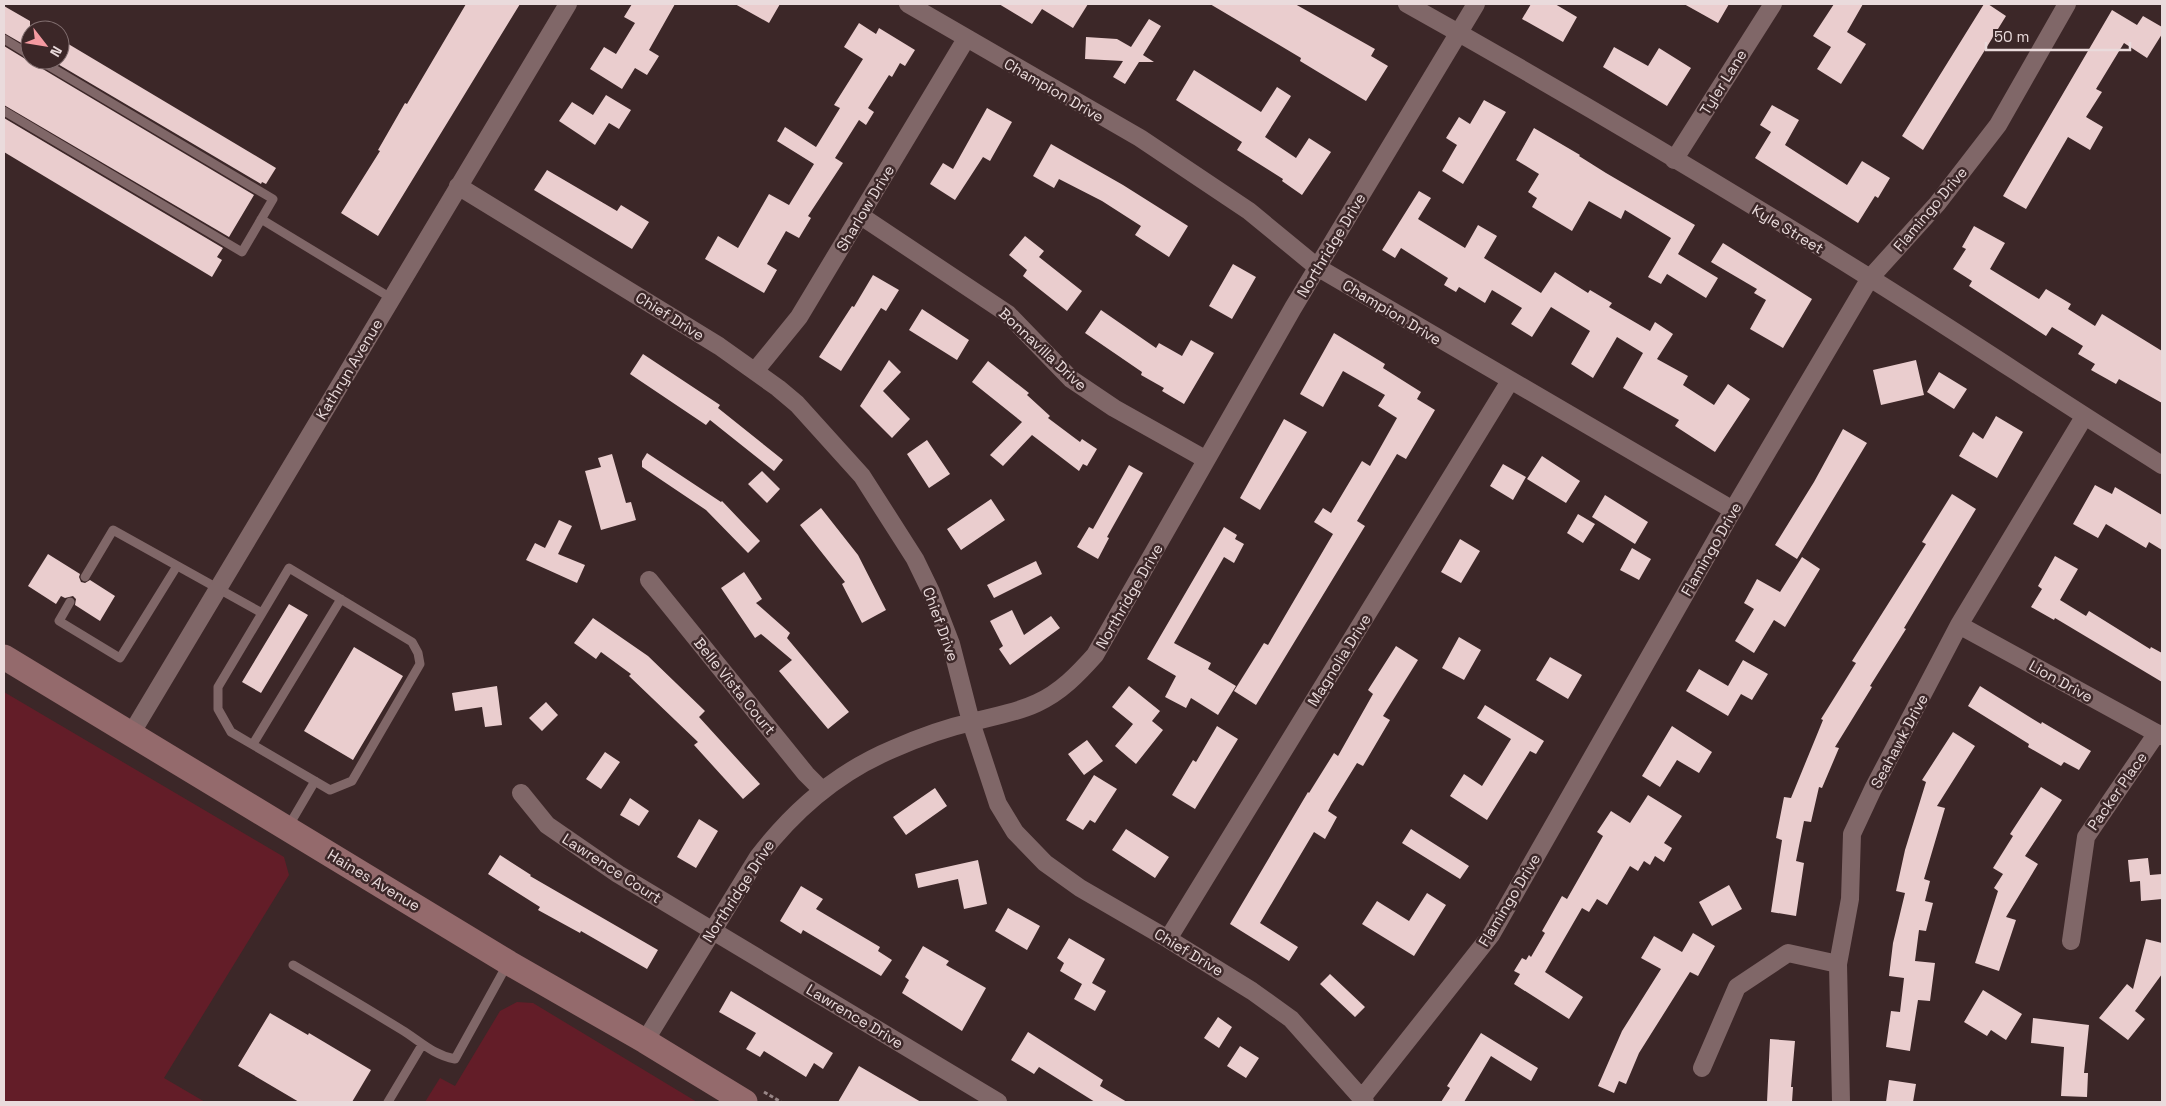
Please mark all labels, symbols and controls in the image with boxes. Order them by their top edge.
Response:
north arrow [20,20,70,70]
scale bar [1986,20,2130,52]
text: 50 m [1994,27,2029,46]
text: N [46,43,66,60]
street label: Tyler Lane [1695,46,1751,118]
street label: Champion Drive [1001,54,1107,126]
street label: Sharlow Drive [832,161,898,255]
street label: Flamingo Drive [1889,163,1971,255]
street label: Northridge Drive [1292,189,1370,301]
street label: Kyle Street [1749,200,1827,258]
street label: Champion Drive [1339,275,1445,349]
street label: Chief Drive [632,287,708,345]
street label: Bonnavilla Drive [995,303,1091,395]
street label: Kathryn Avenue [311,315,387,423]
street label: Flamingo Drive [1677,499,1745,599]
street label: Northridge Drive [1091,540,1167,652]
street label: Chief Drive [919,584,963,664]
street label: Magnolia Drive [1303,610,1375,710]
street label: Belle Vista Court [690,634,780,738]
street label: Lion Drive [2026,656,2096,706]
street label: Seahawk Drive [1866,690,1932,791]
street label: Packer Place [2083,748,2151,834]
street label: Lawrence Court [559,829,665,907]
street label: Northridge Drive [698,836,778,946]
street label: Haines Avenue [324,845,424,915]
street label: Flamingo Drive [1474,850,1544,950]
street label: Chief Drive [1151,924,1227,980]
street label: Lawrence Drive [803,980,907,1052]

